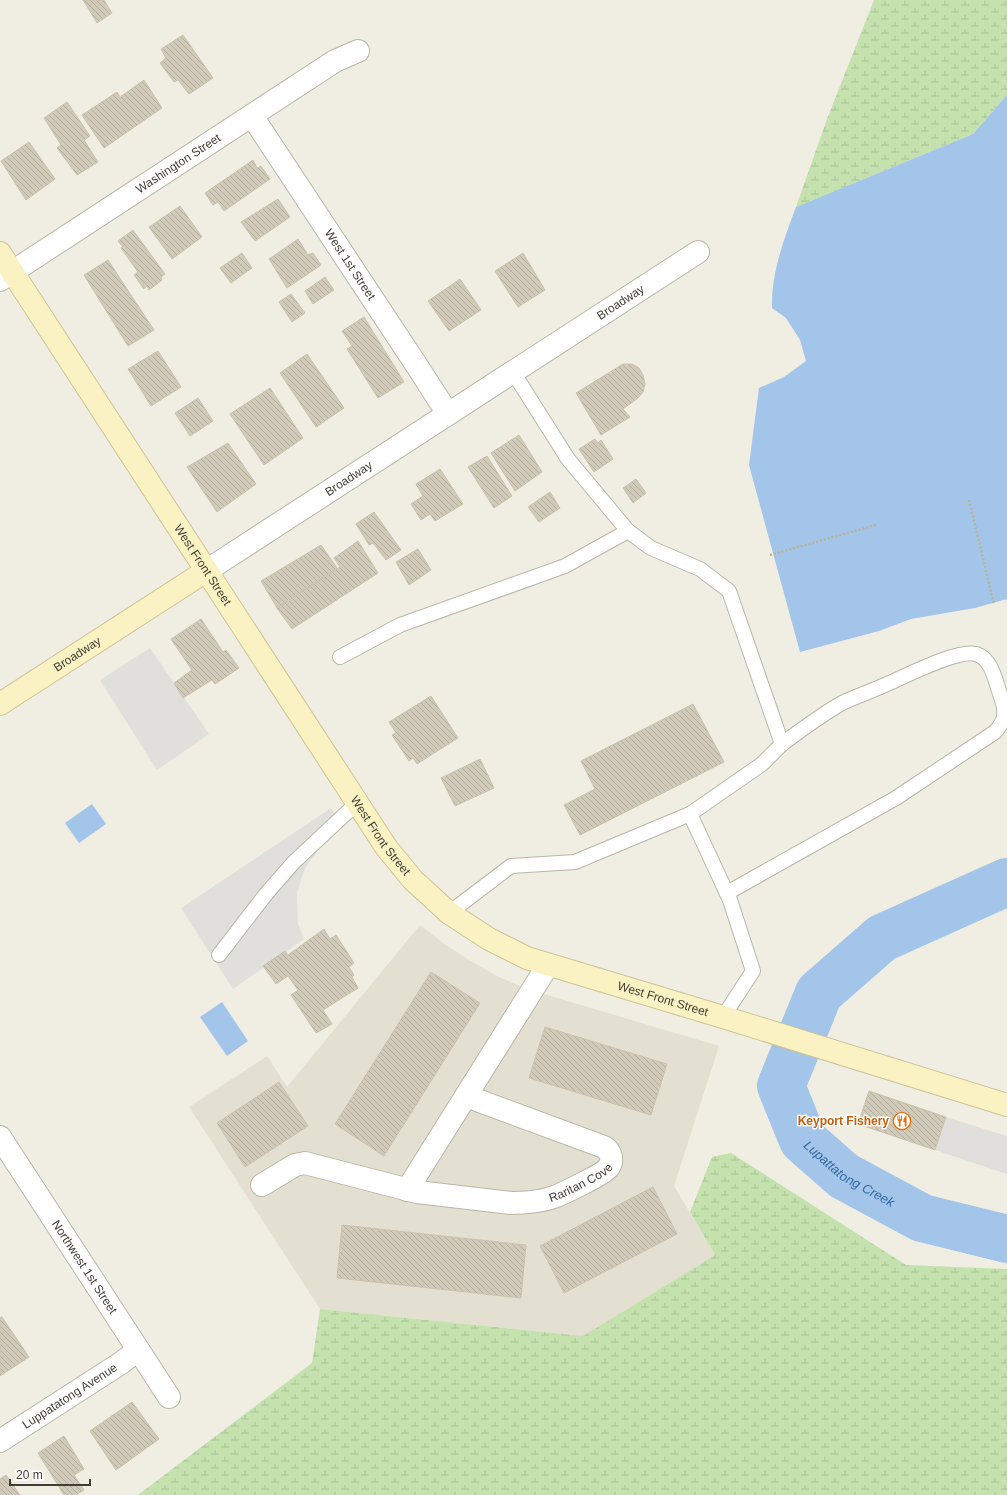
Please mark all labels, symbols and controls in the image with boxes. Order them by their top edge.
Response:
street label: Washington Street [133,130,224,196]
street label: West 1st Street [322,227,379,303]
street label: Broadway [594,282,647,323]
street label: Broadway [322,458,375,499]
street label: West Front Street [171,522,235,609]
street label: Broadway [51,634,104,674]
street label: West Front Street [348,793,414,879]
street label: West Front Street [616,979,711,1019]
restaurant icon: Keyport Fishery [892,1111,912,1131]
place label: Keyport Fishery [798,1114,889,1128]
water label: Lupattatong Creek [801,1137,898,1211]
street label: Raritan Cove [547,1160,616,1205]
street label: Northwest 1st Street [49,1217,120,1317]
street label: Luppatatong Avenue [20,1360,120,1432]
scale bar [10,1461,90,1487]
text: 20 m [16,1468,43,1482]

